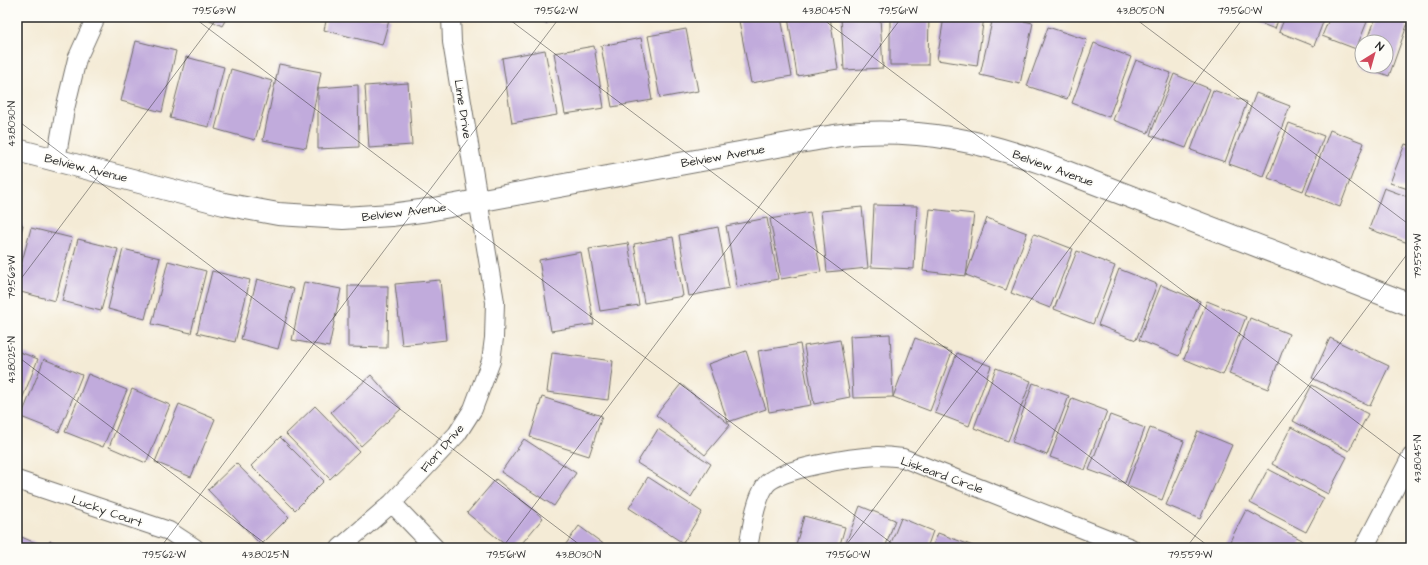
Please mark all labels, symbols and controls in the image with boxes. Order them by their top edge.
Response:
text: 79.563°W [192,4,236,18]
text: 79.562°W [534,4,579,18]
text: 43.8045°N [802,4,850,18]
text: 79.561°W [878,4,918,18]
text: 43.8050°N [1116,4,1164,18]
text: 79.560°W [1218,4,1263,18]
north arrow [1354,34,1394,74]
text: N [1372,38,1387,55]
street label: Lime Drive [449,78,476,140]
text: 43.8030°N [5,101,19,147]
street label: Belview Avenue [680,141,767,172]
street label: Belview Avenue [1010,146,1096,191]
street label: Belview Avenue [43,150,130,187]
street label: Belview Avenue [361,199,448,226]
text: 79.559°W [1411,233,1425,278]
text: 79.563°W [5,255,19,299]
text: 43.8025°N [5,336,19,384]
street label: Fiori Drive [417,420,468,476]
text: 43.8045°N [1411,435,1425,483]
street label: Liskeard Circle [898,453,986,498]
street label: Lucky Court [69,491,145,532]
text: 79.562°W [142,548,187,562]
text: 43.8025°N [241,548,289,562]
text: 79.561°W [486,548,526,562]
text: 43.8030°N [555,548,601,562]
text: 79.560°W [826,548,871,562]
text: 79.559°W [1168,548,1213,562]

